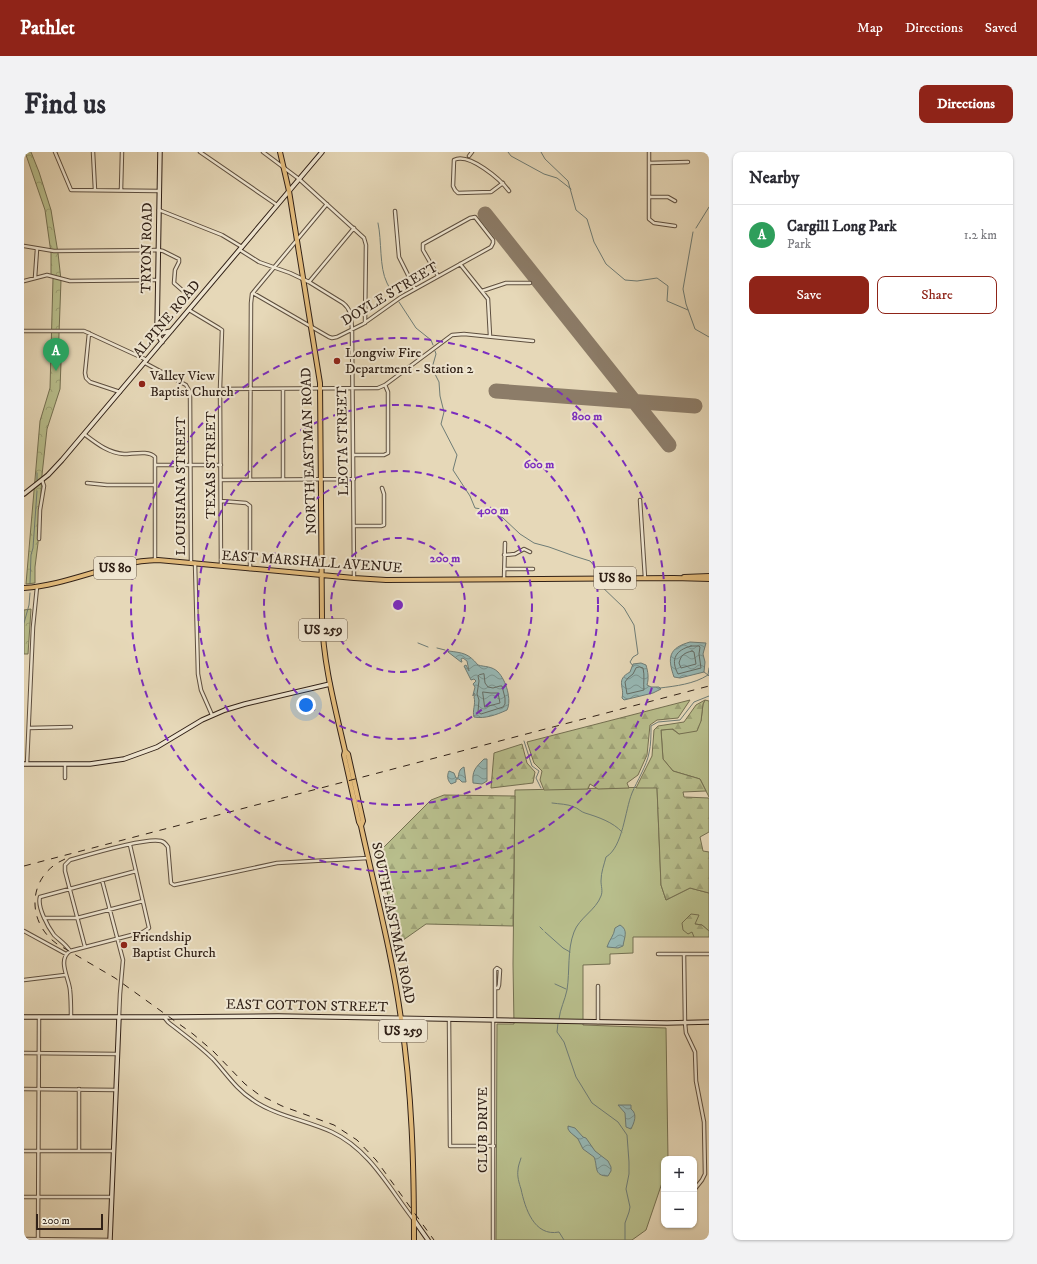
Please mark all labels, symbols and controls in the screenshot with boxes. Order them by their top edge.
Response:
text: Pathlet [20,17,75,40]
text: Map [857,19,883,37]
text: Directions [905,19,963,37]
text: Saved [985,19,1017,37]
button: Directions [919,85,1013,123]
text: Find us [24,87,106,122]
text: Nearby [749,167,799,189]
street label: TRYON ROAD [137,202,157,294]
text: Cargill Long Park [787,217,897,236]
text: A [758,227,766,243]
text: 1.2 km [964,227,997,243]
text: Park [787,236,811,252]
street label: DOYLE STREET [338,258,442,330]
button: Save [749,276,869,314]
button: Share [877,276,997,314]
street label: ALPINE ROAD [129,277,205,361]
pin: A [43,338,69,371]
place label: Longviw Fire Department - Station 2 [345,344,474,378]
marker: Longviw Fire Department - Station 2 [332,356,342,366]
place label: Valley View Baptist Church [149,367,235,401]
street label: NORTH EASTMAN ROAD [297,367,321,535]
marker: Valley View Baptist Church [137,379,147,389]
street label: LEOTA STREET [333,386,353,496]
text: 800 m [572,409,602,424]
street label: TEXAS STREET [202,411,220,519]
street label: LOUISIANA STREET [172,416,190,556]
text: 600 m [524,457,554,472]
text: 400 m [476,503,509,518]
street label: EAST MARSHALL AVENUE [221,547,403,577]
text: 200 m [430,551,460,566]
road number: US 80 [94,557,136,579]
road number: US 80 [594,567,636,589]
centre of rings [391,598,405,612]
road number: US 259 [299,619,347,641]
your location [296,695,316,715]
street label: SOUTH EASTMAN ROAD [367,841,419,1005]
place label: Friendship Baptist Church [132,928,217,962]
marker: Friendship Baptist Church [119,940,129,950]
street label: EAST COTTON STREET [226,996,389,1016]
road number: US 259 [379,1020,427,1042]
street label: CLUB DRIVE [474,1087,492,1173]
map controls [661,1156,697,1228]
button: + [661,1156,697,1192]
button: − [661,1192,697,1228]
scale bar [36,1212,103,1231]
text: 200 m [42,1214,70,1228]

